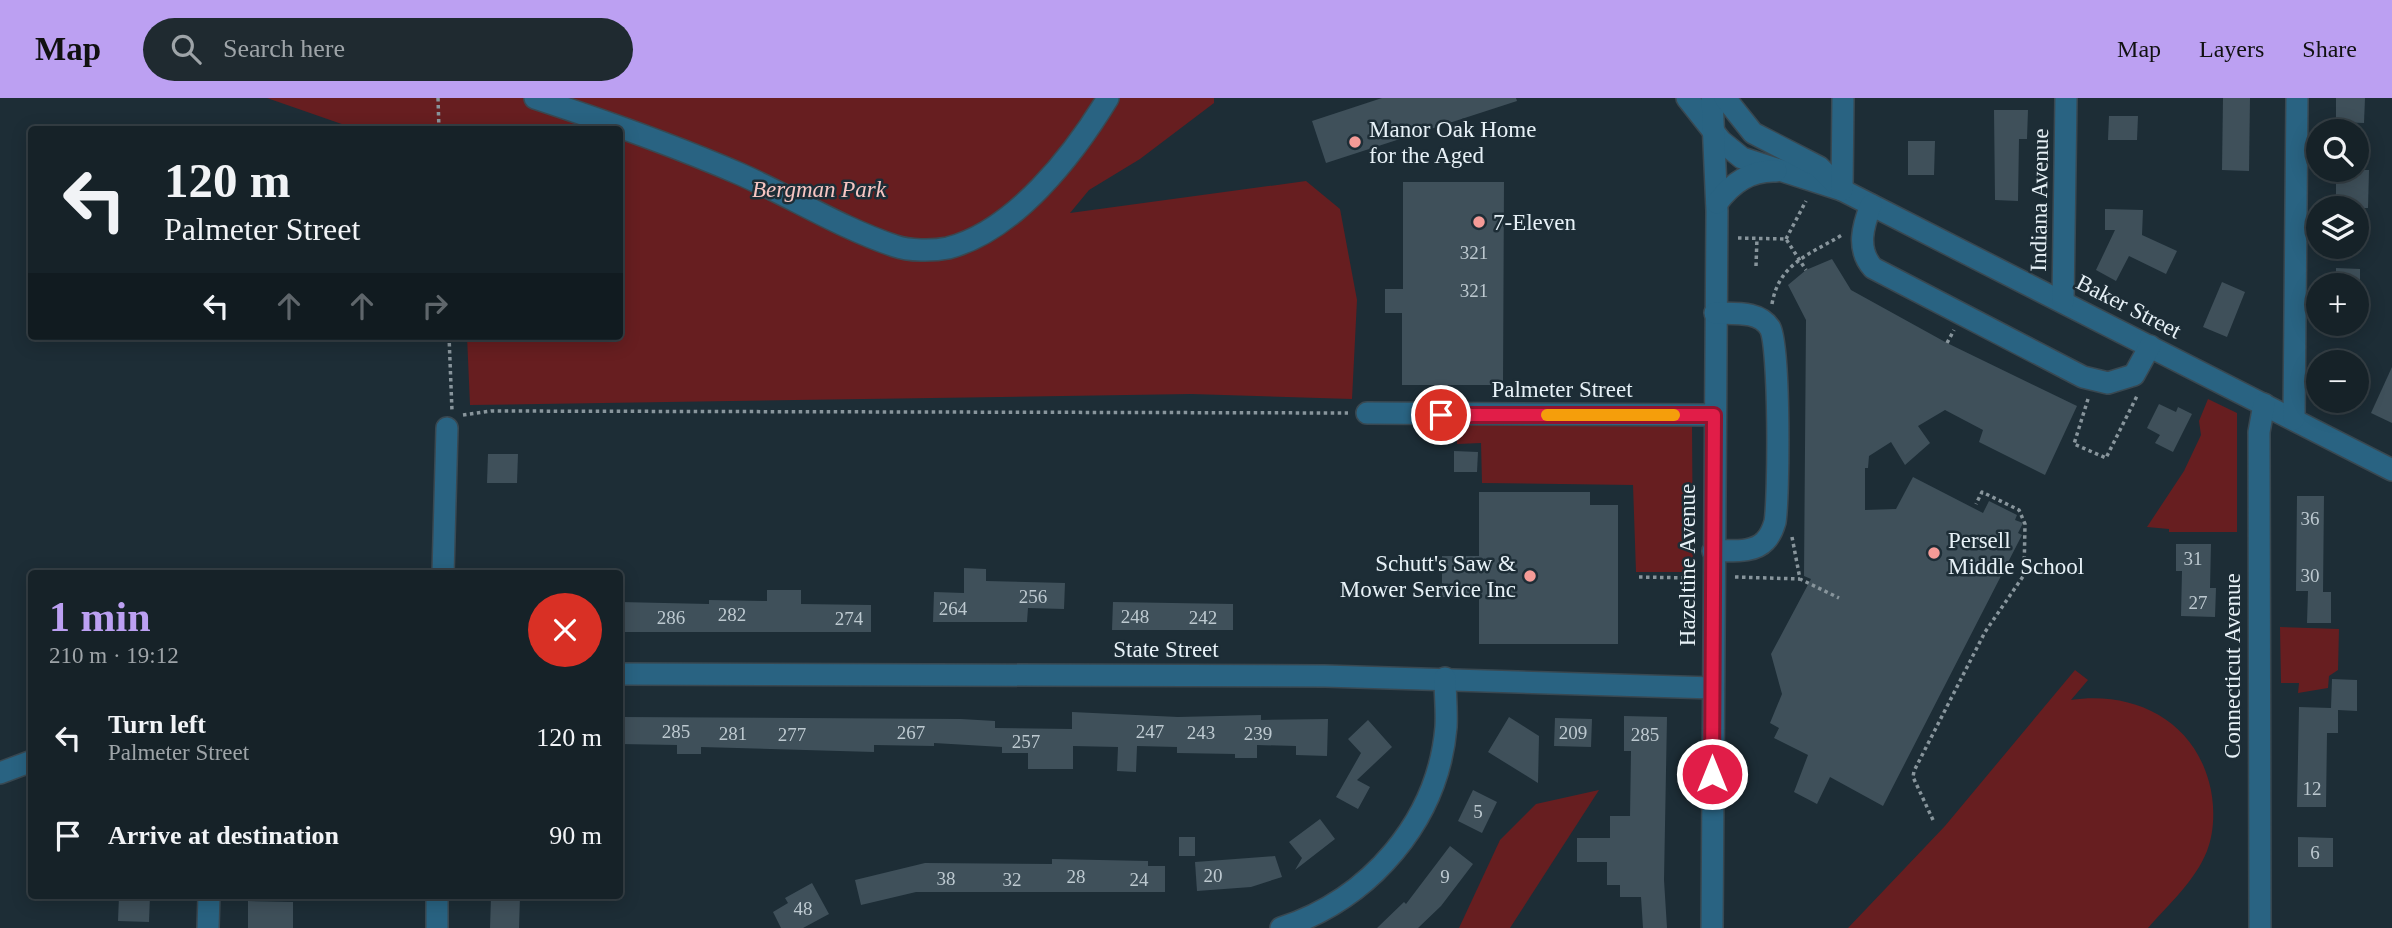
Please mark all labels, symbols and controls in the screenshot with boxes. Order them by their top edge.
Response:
search box [143,18,633,81]
icon: search [167,30,205,68]
text: Map [35,31,101,67]
text: Search here [223,34,345,63]
text: Map [2117,36,2161,62]
text: Layers [2199,36,2264,62]
text: Share [2302,36,2357,62]
place label: Manor Oak Home for the Aged [1369,117,1536,168]
map controls [2306,119,2369,413]
button: search [2306,119,2369,182]
street label: Indiana Avenue [2026,128,2053,272]
marker: Manor Oak Home for the Aged [1347,134,1363,150]
text: 120 m [164,153,291,208]
icon: left [49,154,140,245]
park label: Bergman Park [752,177,887,202]
button: layers [2306,196,2369,259]
place label: 7-Eleven [1493,210,1577,235]
text: Palmeter Street [164,211,360,247]
marker: 7-Eleven [1471,214,1487,230]
house number: 321 [1460,242,1488,263]
street label: Baker Street [2072,269,2186,344]
button: + [2306,273,2369,336]
house number: 321 [1460,280,1488,301]
icon: left [197,287,235,325]
icon: ahead [270,287,308,325]
icon: ahead [343,287,381,325]
icon: right [416,287,454,325]
button: − [2306,350,2369,413]
street label: Palmeter Street [1491,377,1633,402]
pin [1411,385,1471,445]
icon: arrive [1422,396,1460,434]
street label: Hazeltine Avenue [1675,484,1700,646]
house number: 36 [2301,508,2320,529]
place label: Persell Middle School [1948,528,2084,579]
marker: Persell Middle School [1926,545,1942,561]
house number: 31 [2184,548,2203,569]
place label: Schutt's Saw & Mower Service Inc [1340,551,1516,602]
house number: 30 [2301,565,2320,586]
marker: Schutt's Saw & Mower Service Inc [1522,568,1538,584]
street label: Connecticut Avenue [2220,573,2245,759]
house number: 256 [1019,586,1047,607]
house number: 27 [2189,592,2208,613]
button: close [528,593,602,667]
text: 1 min [49,594,151,640]
house number: 264 [939,598,968,619]
house number: 282 [718,604,746,625]
house number: 248 [1121,606,1149,627]
house number: 286 [657,607,685,628]
house number: 242 [1189,607,1217,628]
house number: 274 [835,608,864,629]
street label: State Street [1113,637,1219,662]
text: 210 m · 19:12 [49,643,179,668]
text: Turn left [108,710,206,739]
icon: left [49,719,87,757]
house number: 285 [662,721,690,742]
house number: 247 [1136,721,1164,742]
house number: 267 [897,722,925,743]
house number: 243 [1187,722,1215,743]
house number: 209 [1559,722,1587,743]
text: 120 m [536,723,602,752]
house number: 281 [719,723,747,744]
house number: 239 [1244,723,1272,744]
house number: 277 [778,724,806,745]
house number: 285 [1631,724,1659,745]
house number: 257 [1012,731,1040,752]
position arrow [1675,737,1749,811]
text: Palmeter Street [108,740,249,765]
house number: 12 [2303,778,2322,799]
house number: 5 [1473,801,1483,822]
icon: arrive [49,817,87,855]
text: Arrive at destination [108,821,339,850]
text: 90 m [549,821,602,850]
house number: 6 [2310,842,2320,863]
house number: 20 [1204,865,1223,886]
house number: 28 [1067,866,1086,887]
house number: 9 [1440,866,1450,887]
house number: 38 [937,868,956,889]
house number: 32 [1003,869,1022,890]
house number: 24 [1130,869,1149,890]
house number: 48 [794,898,813,919]

